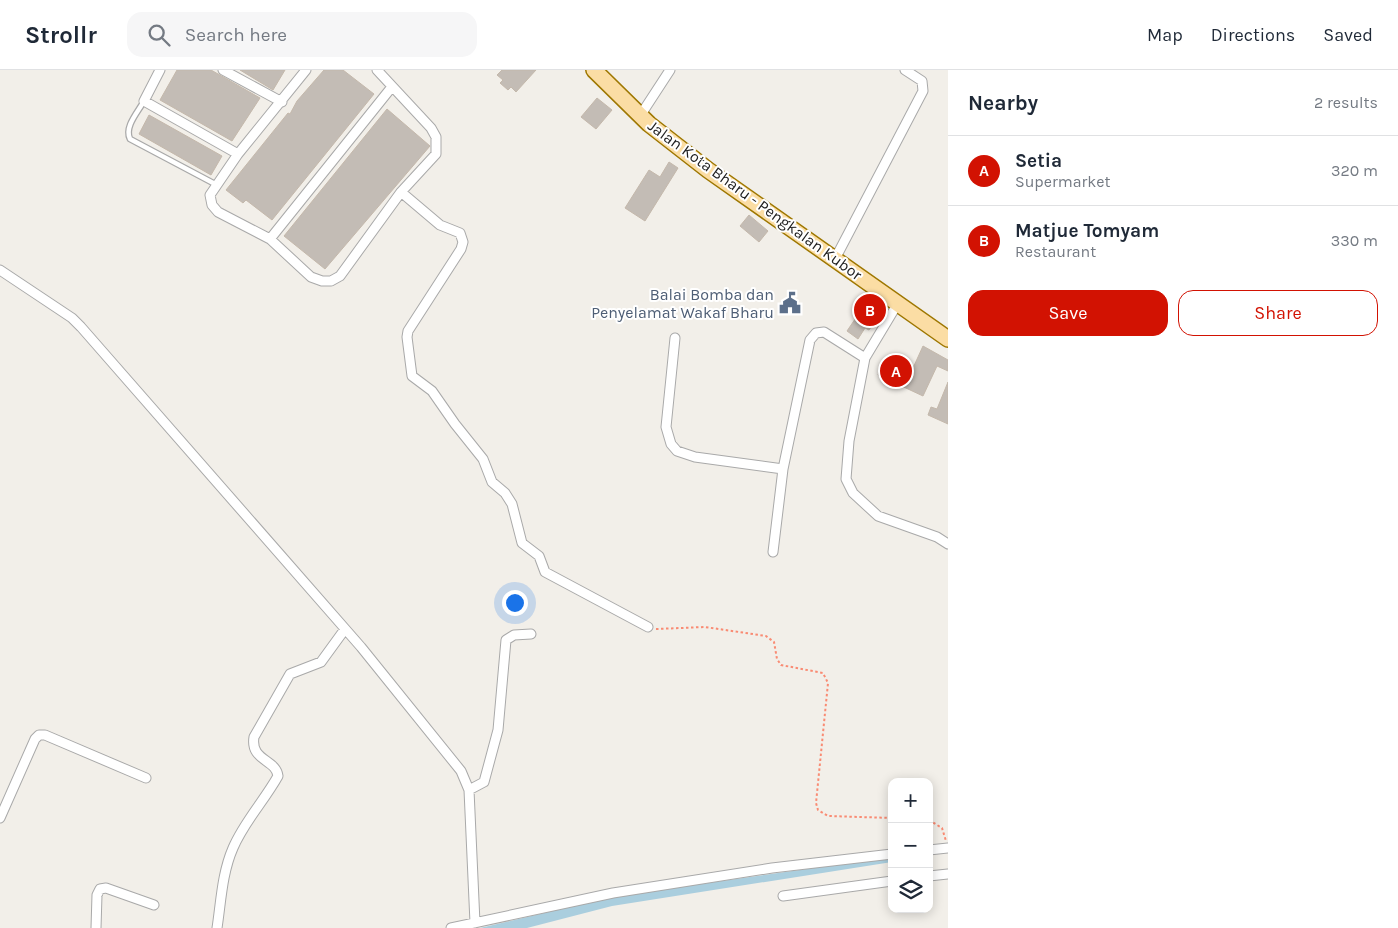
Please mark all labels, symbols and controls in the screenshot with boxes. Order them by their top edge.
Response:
search box [127,12,477,57]
text: Strollr [25,21,97,49]
icon: search [145,21,173,49]
text: Search here [185,24,287,46]
text: Map [1147,24,1183,46]
text: Directions [1211,24,1295,46]
text: Saved [1323,24,1373,46]
text: Nearby [968,91,1038,115]
text: 2 results [1314,93,1378,112]
street label: Jalan Kota Bharu - Pengkalan Kubor [644,116,866,284]
text: Setia [1015,150,1062,172]
text: A [979,161,989,180]
text: 320 m [1331,161,1378,180]
text: Supermarket [1015,172,1111,191]
text: Matjue Tomyam [1015,220,1159,242]
text: B [979,231,989,250]
text: 330 m [1331,231,1378,250]
text: Restaurant [1015,242,1096,261]
place label: Balai Bomba dan Penyelamat Wakaf Bharu [591,285,774,322]
public building icon: Balai Bomba dan Penyelamat Wakaf Bharu [777,290,803,316]
button: Save [968,290,1168,336]
button: Share [1178,290,1378,336]
pin: B [854,291,886,329]
pin: A [880,352,912,390]
your location [502,590,528,616]
map controls [888,778,933,913]
button: + [888,778,933,823]
button: − [888,823,933,868]
button: layers [888,868,933,913]

